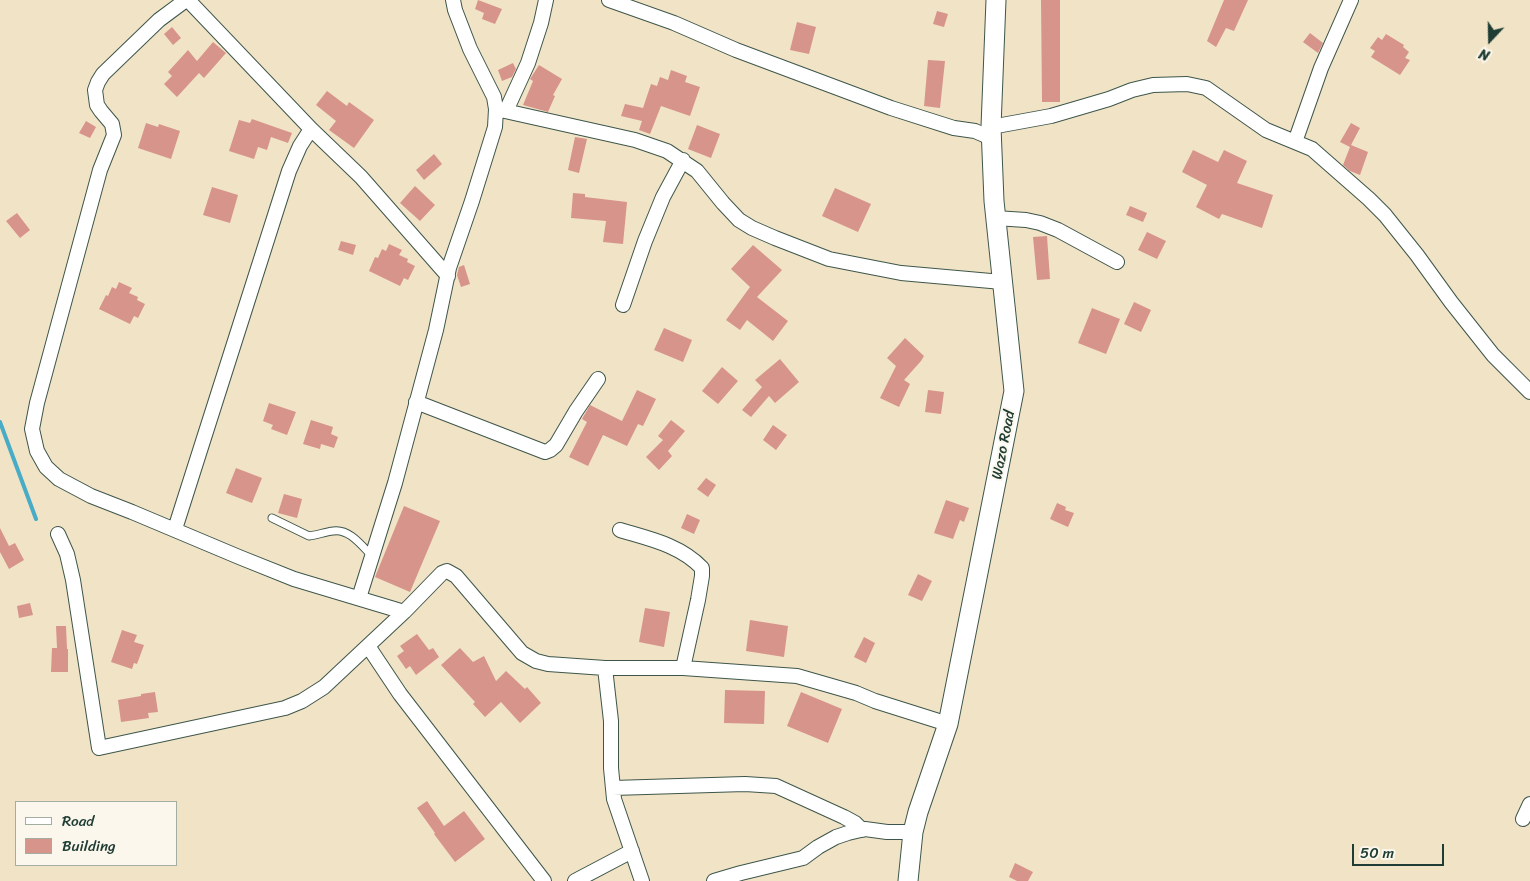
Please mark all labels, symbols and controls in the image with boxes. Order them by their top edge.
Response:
north arrow [1465,15,1515,65]
text: N [1475,41,1493,68]
street label: Wazo Road [988,409,1020,481]
legend [15,801,178,866]
text: Road [62,808,94,834]
text: Building [62,833,116,859]
scale bar [1355,834,1448,866]
text: 50 m [1360,840,1394,866]

